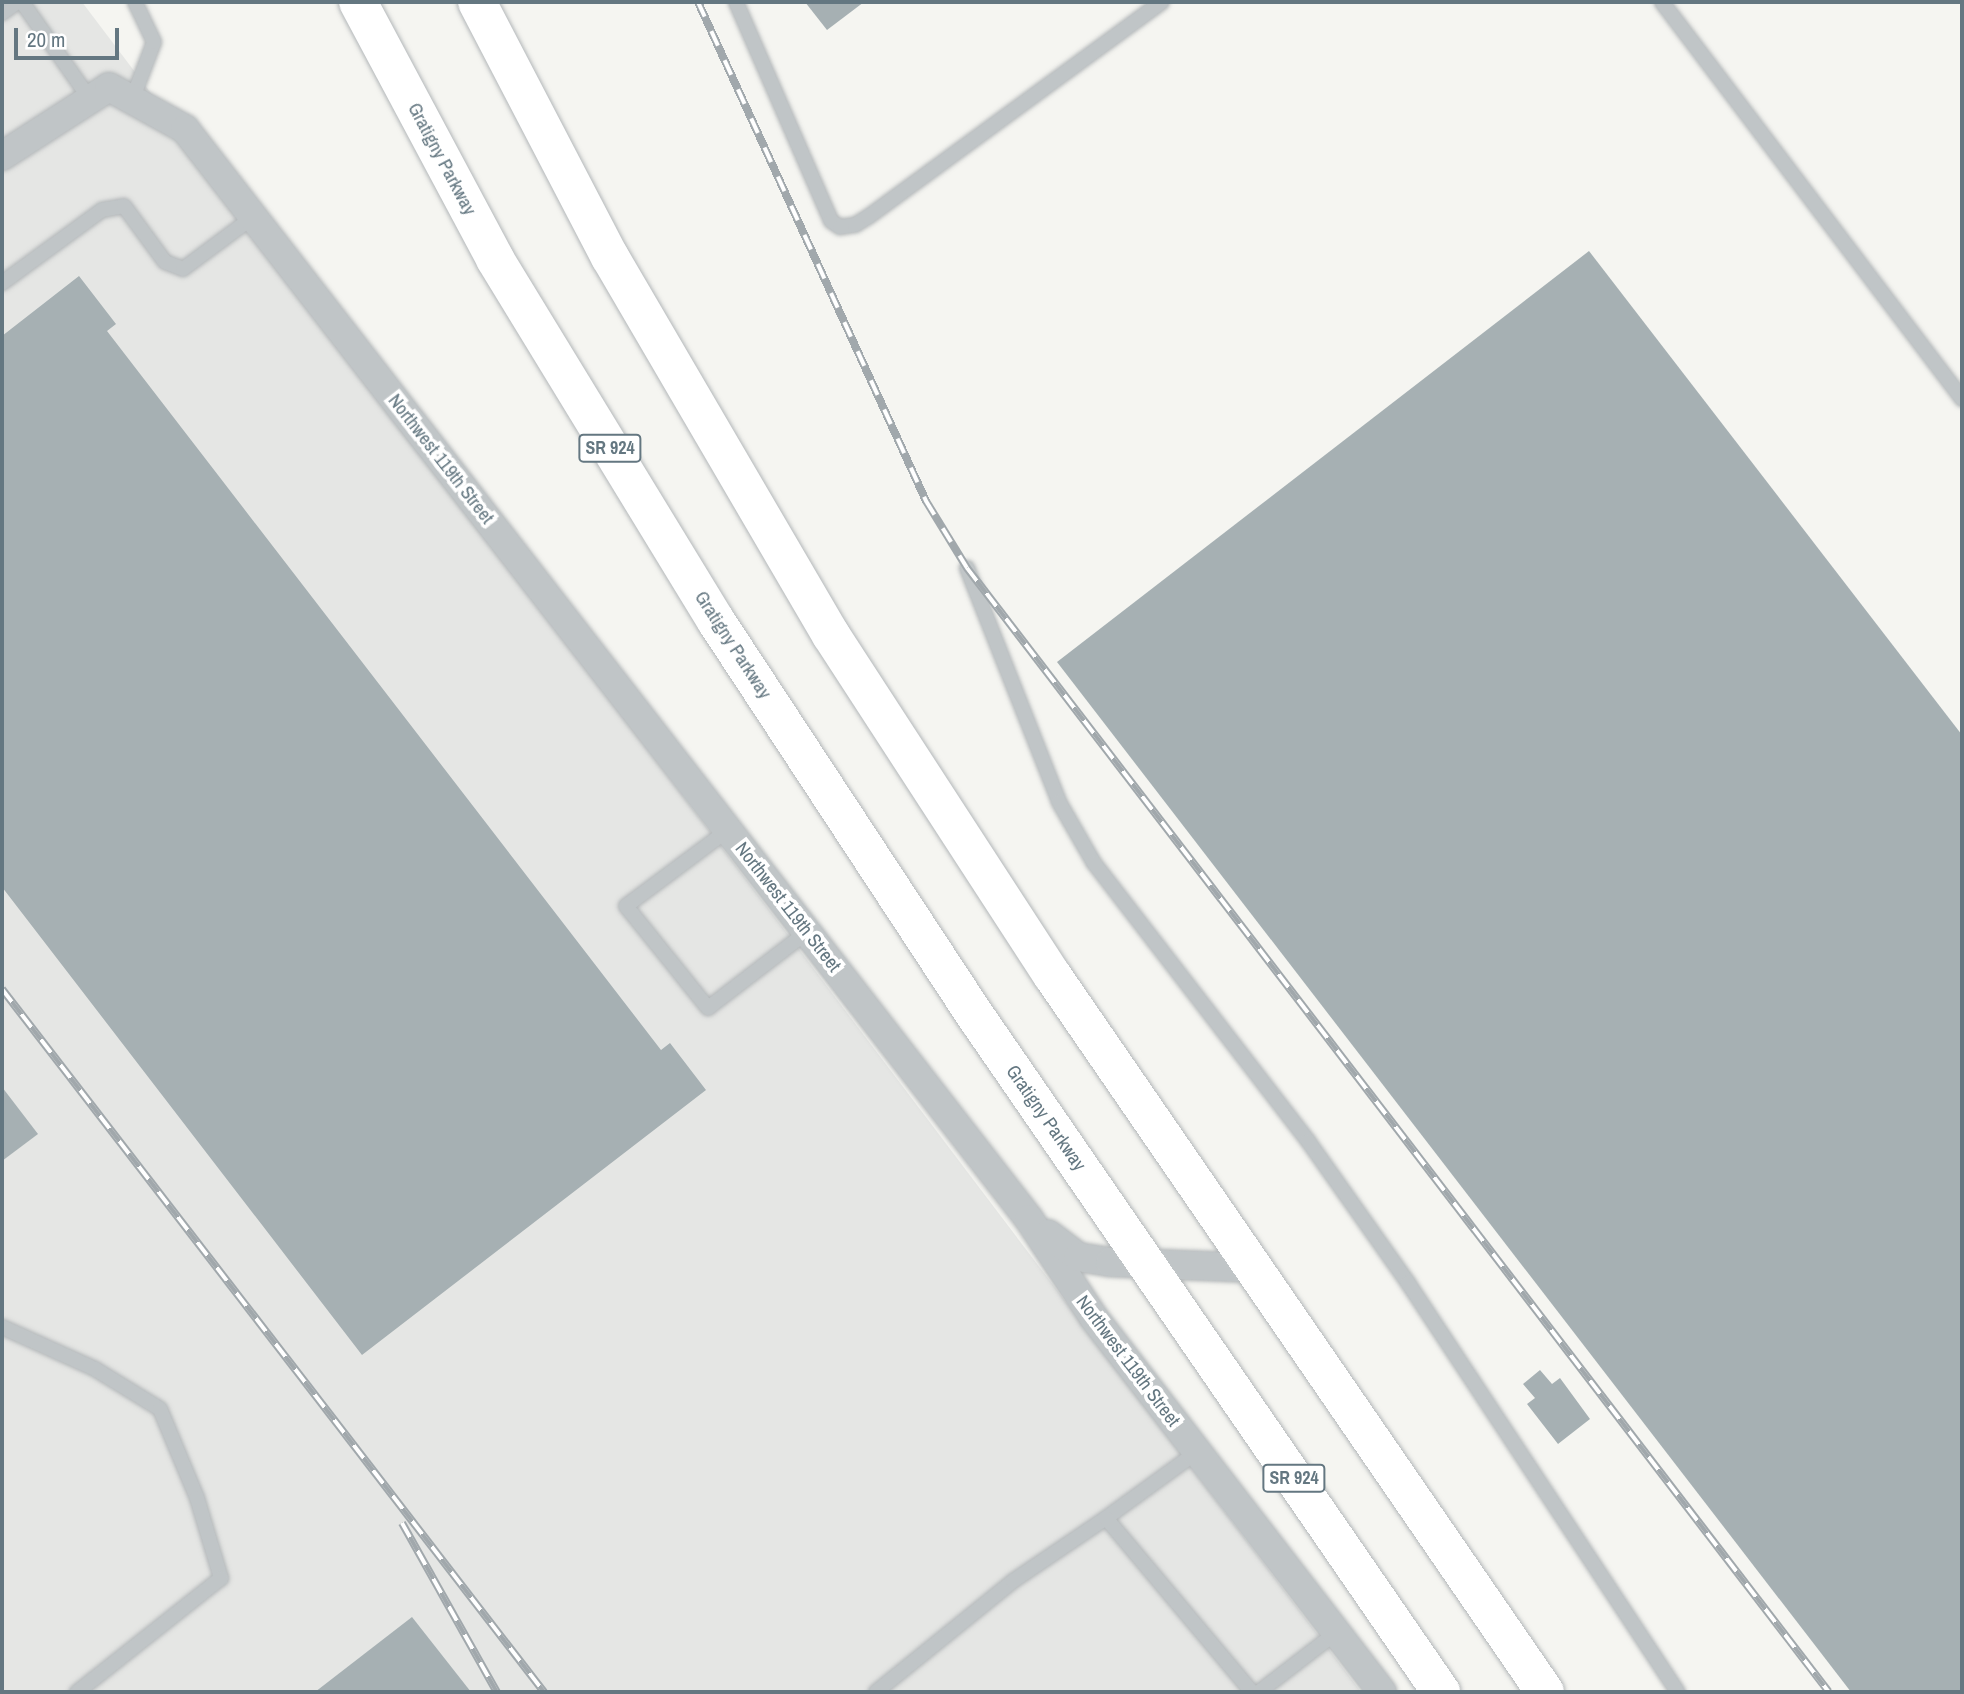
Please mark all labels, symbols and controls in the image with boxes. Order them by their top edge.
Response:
scale bar [18,14,122,58]
text: 20 m [27,25,65,54]
street label: Gratigny Parkway [403,99,481,219]
street label: Northwest 119th Street [383,390,499,528]
road number: SR 924 [577,434,643,462]
street label: Gratigny Parkway [690,587,776,703]
street label: Northwest 119th Street [730,838,846,976]
street label: Gratigny Parkway [1001,1061,1091,1175]
street label: Northwest 119th Street [1071,1291,1185,1431]
road number: SR 924 [1261,1464,1327,1492]

